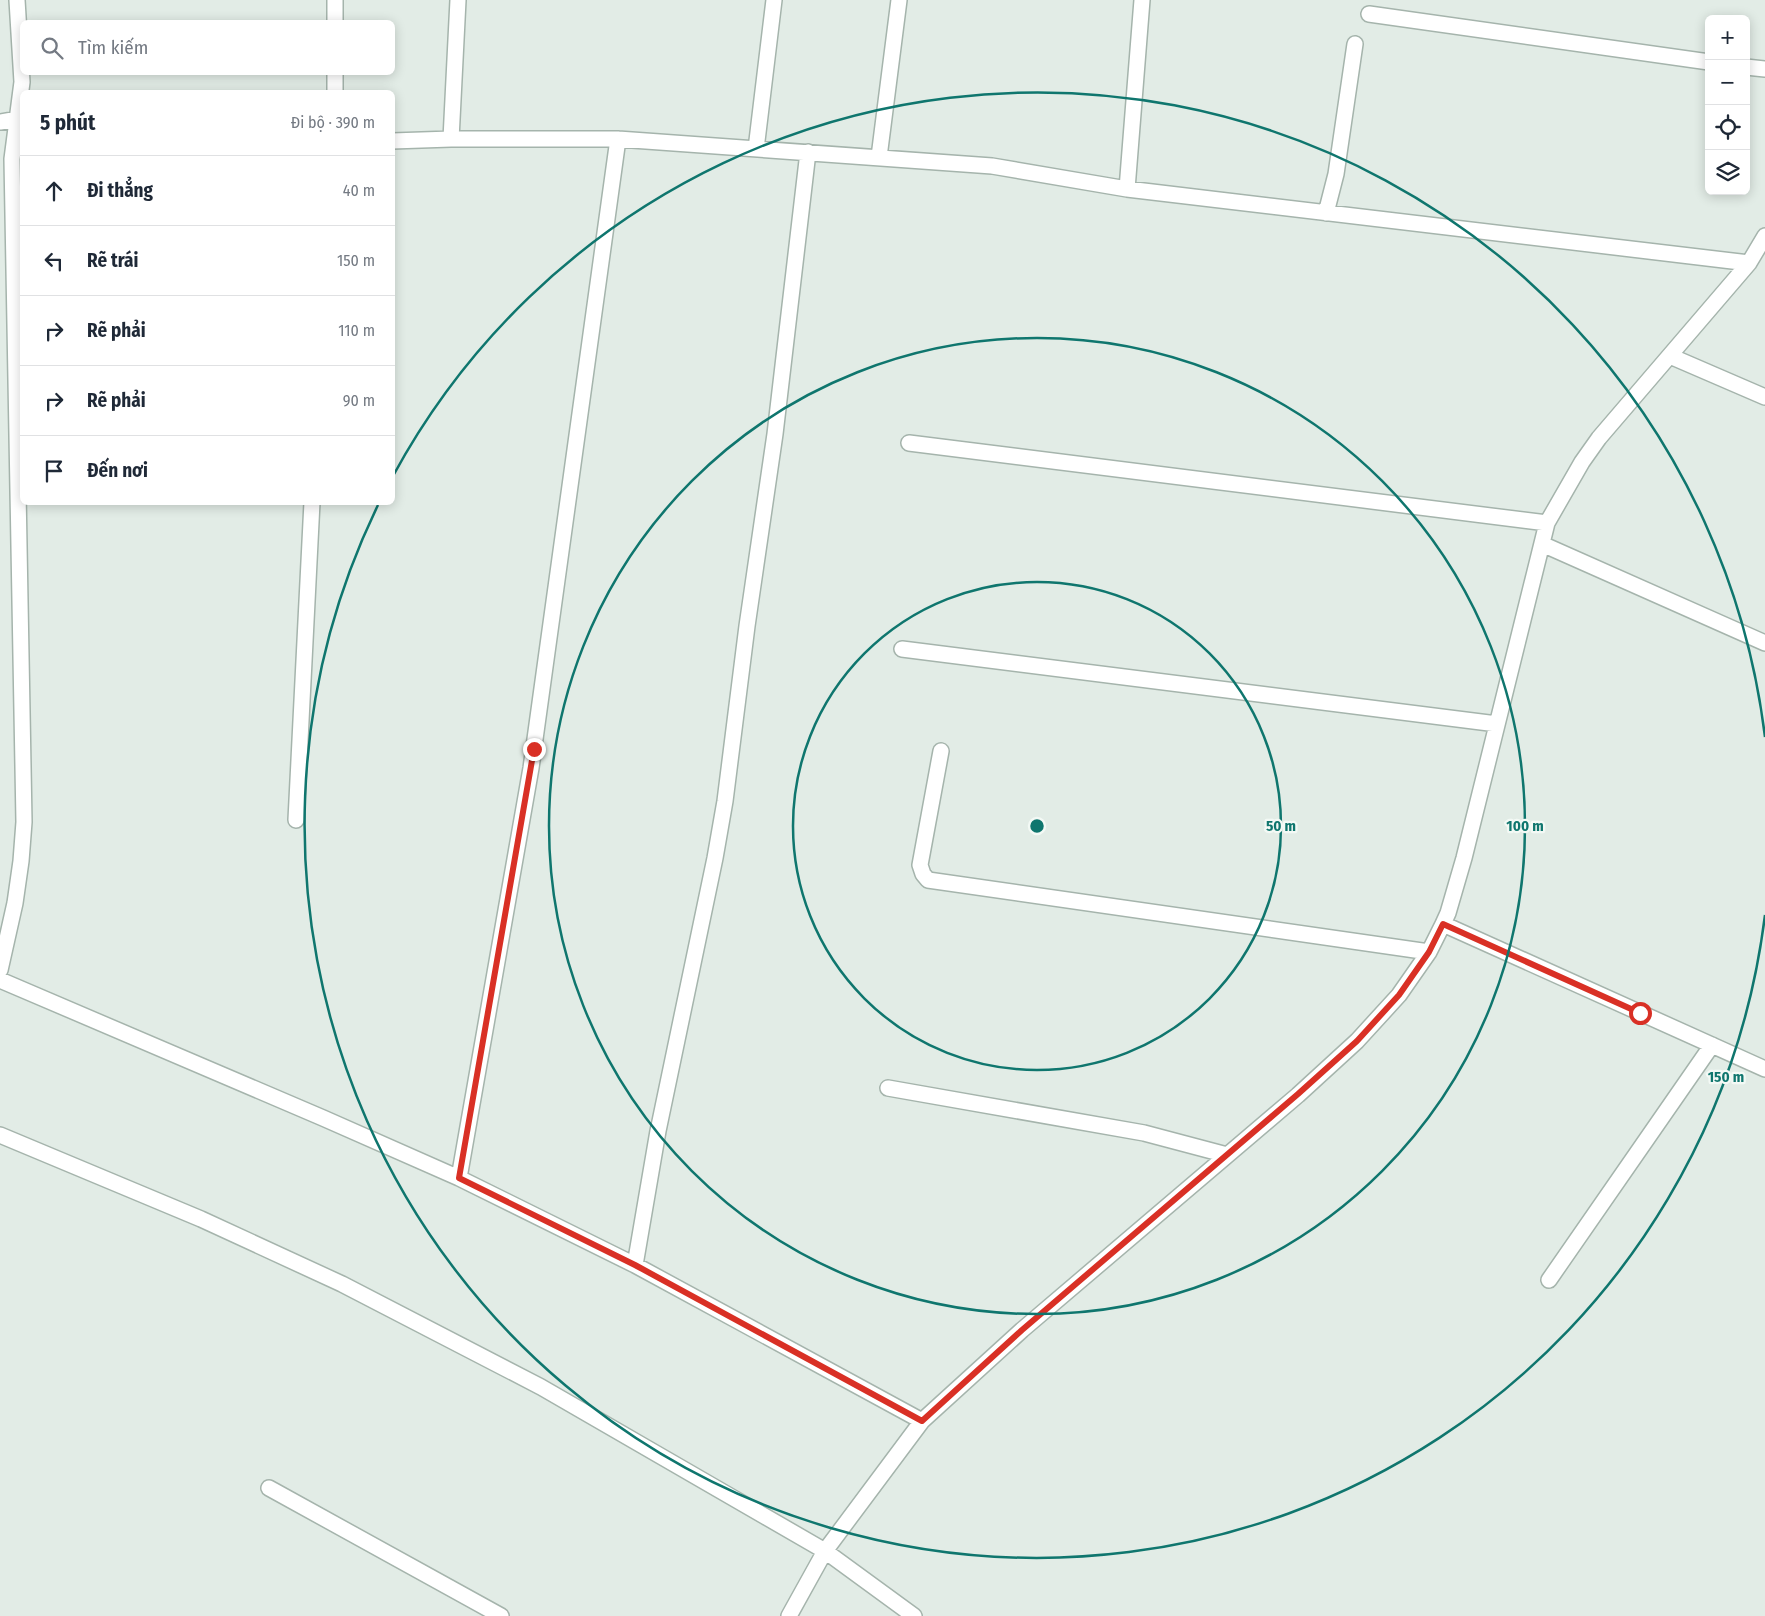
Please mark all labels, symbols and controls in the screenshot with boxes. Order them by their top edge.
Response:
map controls [1705,15,1750,195]
button: + [1705,15,1750,60]
search box [20,20,395,75]
icon: search [38,34,66,62]
text: Tìm kiếm [78,36,148,59]
button: − [1705,60,1750,105]
button: locate [1705,105,1750,150]
text: 5 phút [40,110,95,136]
text: Đi bộ · 390 m [291,113,375,132]
button: layers [1705,150,1750,195]
icon: ahead [40,177,68,205]
text: Đi thẳng [87,179,153,202]
text: 40 m [343,181,375,200]
icon: left [40,247,68,275]
text: Rẽ trái [87,249,138,272]
text: 150 m [337,251,375,270]
icon: right [40,317,68,345]
text: Rẽ phải [87,319,146,342]
text: 110 m [338,321,375,340]
icon: right [40,387,68,415]
text: Rẽ phải [87,389,146,412]
text: 90 m [343,391,375,410]
icon: arrive [40,457,68,485]
text: Đến nơi [87,459,148,482]
route end [523,738,546,761]
centre of rings [1028,817,1046,835]
text: 50 m [1266,817,1296,835]
text: 100 m [1506,817,1544,835]
route start [1629,1002,1652,1025]
text: 150 m [1708,1068,1744,1086]

